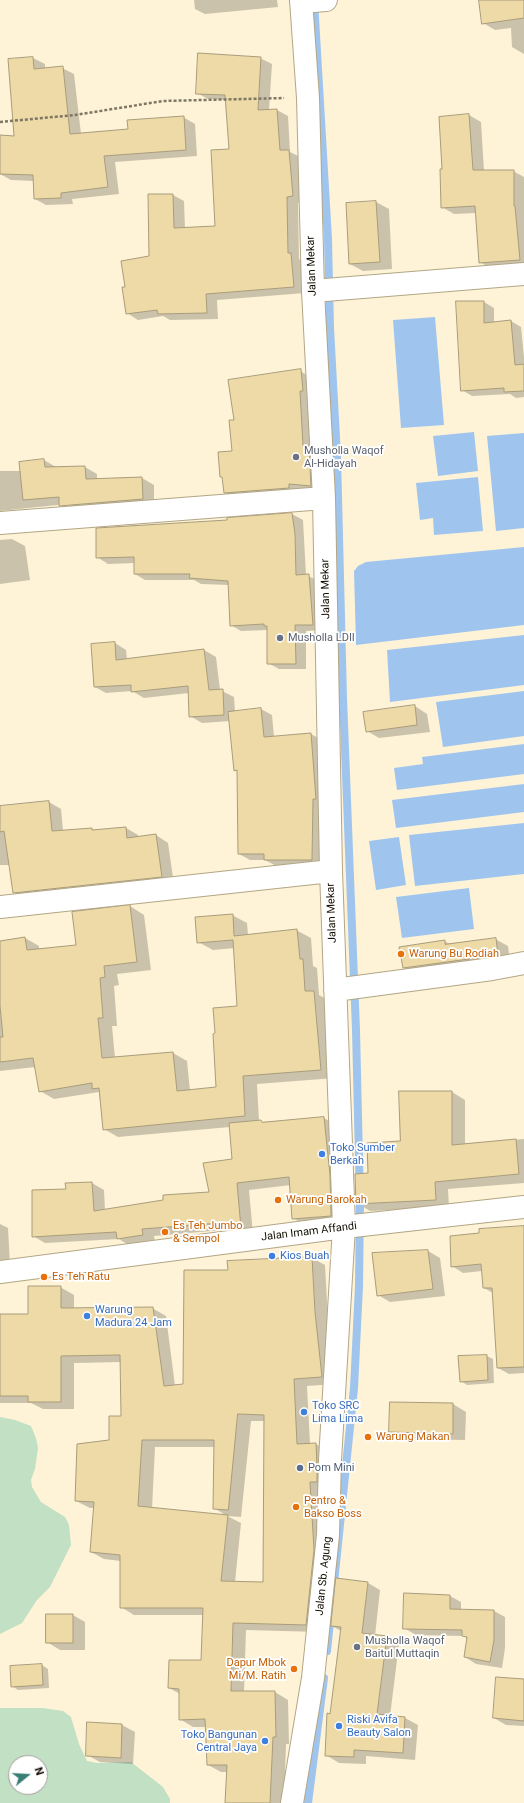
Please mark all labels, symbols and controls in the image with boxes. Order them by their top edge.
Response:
street label: Jalan Mekar [304,236,320,296]
place label: Musholla Waqof Al-Hidayah [304,444,384,470]
marker: Musholla Waqof Al-Hidayah [291,452,301,462]
street label: Jalan Mekar [319,559,333,619]
place label: Musholla LDII [288,631,355,645]
marker: Musholla LDII [275,633,285,643]
street label: Jalan Mekar [324,883,340,943]
place label: Warung Bu Rodiah [409,947,499,961]
marker: Warung Bu Rodiah [396,949,406,959]
place label: Toko Sumber Berkah [330,1141,395,1167]
marker: Toko Sumber Berkah [317,1149,327,1159]
place label: Warung Barokah [286,1193,367,1207]
marker: Warung Barokah [273,1195,283,1205]
place label: Es Teh Jumbo & Sempol [173,1219,243,1245]
street label: Jalan Imam Affandi [260,1220,358,1244]
marker: Es Teh Jumbo & Sempol [160,1227,170,1237]
place label: Kios Buah [280,1249,329,1263]
marker: Kios Buah [267,1251,277,1261]
place label: Es Teh Ratu [52,1270,110,1284]
marker: Es Teh Ratu [39,1272,49,1282]
place label: Warung Madura 24 Jam [95,1303,172,1329]
marker: Warung Madura 24 Jam [82,1311,92,1321]
place label: Toko SRC Lima Lima [312,1399,363,1425]
marker: Toko SRC Lima Lima [299,1407,309,1417]
place label: Warung Makan [376,1430,450,1444]
marker: Warung Makan [363,1432,373,1442]
place label: Pom Mini [308,1461,355,1475]
marker: Pom Mini [295,1463,305,1473]
place label: Pentro & Bakso Boss [304,1494,362,1520]
marker: Pentro & Bakso Boss [291,1502,301,1512]
street label: Jalan Sb. Agung [313,1536,335,1616]
place label: Musholla Waqof Baitul Muttaqin [365,1634,445,1660]
marker: Musholla Waqof Baitul Muttaqin [352,1642,362,1652]
place label: Dapur Mbok Mi/M. Ratih [226,1656,286,1682]
marker: Dapur Mbok Mi/M. Ratih [289,1664,299,1674]
place label: Riski Avifa Beauty Salon [347,1713,411,1739]
marker: Riski Avifa Beauty Salon [334,1721,344,1731]
place label: Toko Bangunan Central Jaya [181,1728,257,1754]
marker: Toko Bangunan Central Jaya [260,1736,270,1746]
north arrow [8,1755,48,1795]
text: N [32,1766,46,1777]

